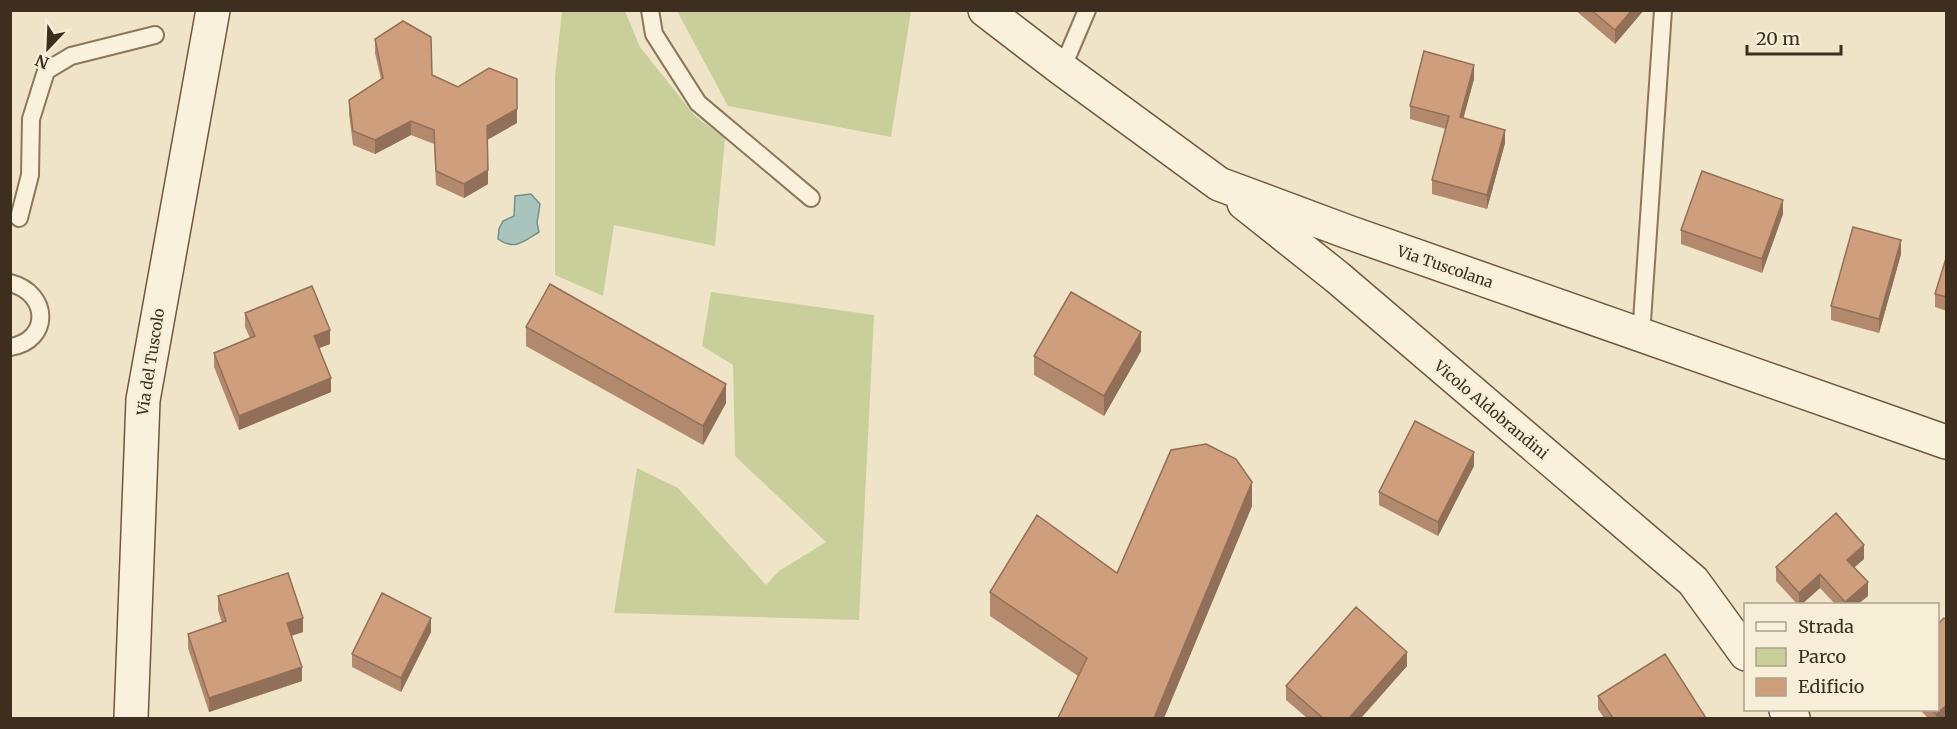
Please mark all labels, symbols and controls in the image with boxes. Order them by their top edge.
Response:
north arrow [18,18,78,78]
scale bar [1747,18,1842,56]
text: 20 m [1756,27,1800,50]
text: N [32,50,52,73]
street label: Via Tuscolana [1394,241,1496,292]
street label: Via del Tuscolo [133,307,168,418]
street label: Vicolo Aldobrandini [1430,356,1552,463]
legend [1744,603,1939,711]
text: Strada [1798,615,1854,638]
text: Parco [1798,645,1846,668]
text: Edificio [1798,675,1864,698]

